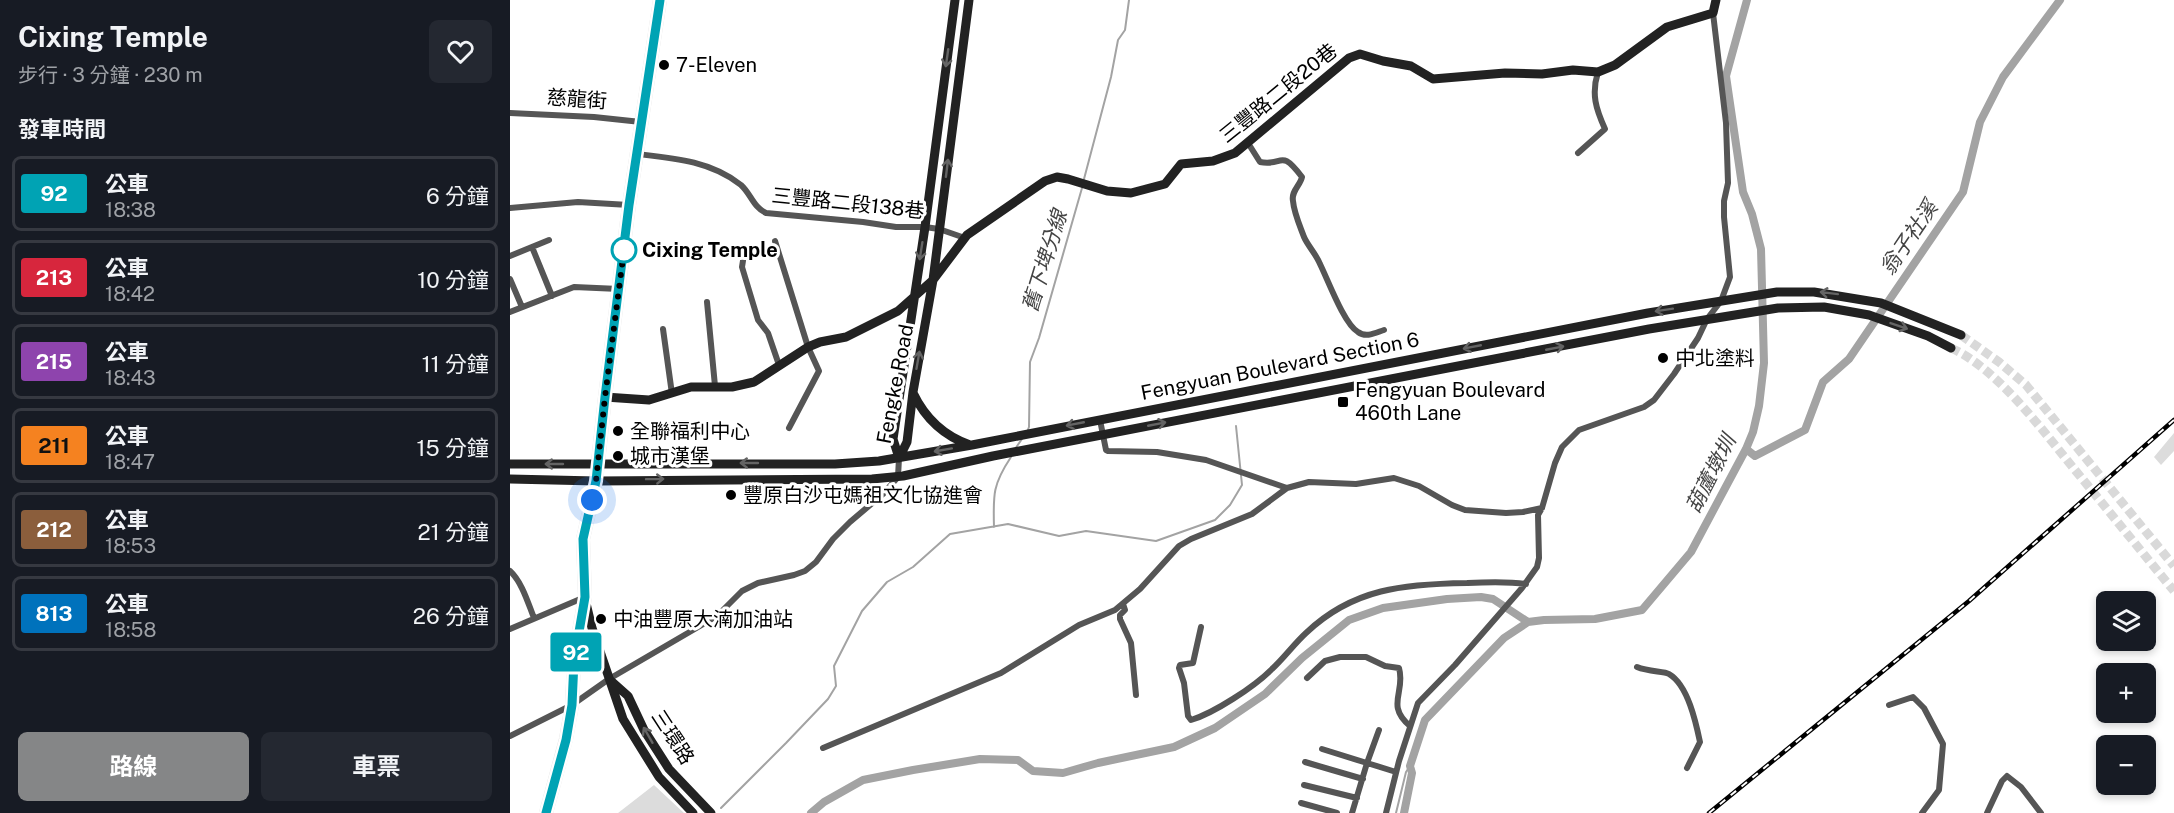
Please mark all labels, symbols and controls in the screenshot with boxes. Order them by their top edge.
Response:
text: Cixing Temple [18,20,208,53]
button: heart [429,20,492,83]
street label: 三豐路二段20巷 [1214,38,1342,148]
one-way arrow [941,48,952,67]
place label: 7-Eleven [676,53,757,77]
marker: 7-Eleven [657,58,671,72]
text: 步行 · 3 分鐘 · 230 m [18,63,203,87]
street label: 慈龍街 [546,85,608,113]
text: 發車時間 [18,116,106,142]
one-way arrow [942,158,953,178]
text: 公車 [105,171,149,197]
text: 92 [40,181,68,206]
text: 6 分鐘 [426,183,489,209]
street label: 三豐路二段138巷 [770,183,926,223]
water label: 翁子社溪 [1875,193,1944,280]
text: 18:38 [105,198,156,222]
water label: 舊下埤分線 [1017,205,1072,315]
marker: Cixing Temple [611,237,637,263]
place label: Cixing Temple [642,238,778,262]
one-way arrow [915,241,926,261]
text: 公車 [105,255,149,281]
text: 213 [36,265,72,290]
text: 10 分鐘 [417,267,489,293]
text: 18:42 [105,282,155,306]
one-way arrow [1819,288,1839,299]
one-way arrow [1654,305,1674,316]
one-way arrow [1889,321,1908,332]
street label: Fengke Road [872,322,918,446]
street label: Fengyuan Boulevard Section 6 [1139,327,1421,405]
text: 公車 [105,339,149,365]
one-way arrow [1463,342,1483,353]
one-way arrow [1545,342,1564,353]
place label: 中北塗料 [1675,346,1755,370]
text: 215 [36,349,72,374]
text: 11 分鐘 [422,351,489,377]
one-way arrow [913,351,924,371]
marker: 中北塗料 [1656,351,1670,365]
text: 18:43 [105,366,156,390]
place label: Fengyuan Boulevard 460th Lane [1355,378,1545,425]
marker: Fengyuan Boulevard 460th Lane [1336,395,1350,409]
one-way arrow [1147,418,1167,429]
place label: 全聯福利中心 [630,419,750,443]
one-way arrow [1065,419,1085,430]
text: 公車 [105,423,149,449]
marker: 全聯福利中心 [611,424,625,438]
water label: 葫蘆墩圳 [1680,428,1742,517]
text: 211 [38,433,70,458]
text: 15 分鐘 [417,435,489,461]
place label: 城市漢堡 [630,444,710,468]
one-way arrow [934,445,953,456]
marker: 城市漢堡 [611,449,625,463]
text: 18:47 [105,450,155,474]
one-way arrow [739,457,759,469]
one-way arrow [545,458,565,470]
one-way arrow [644,474,664,485]
place label: 豐原白沙屯媽祖文化協進會 [743,483,983,507]
your location [577,485,607,515]
marker: 豐原白沙屯媽祖文化協進會 [724,488,738,502]
text: 公車 [105,507,149,533]
text: 212 [36,517,72,542]
text: 21 分鐘 [418,519,489,545]
text: 18:53 [105,534,156,558]
text: 公車 [105,591,149,617]
map controls [2096,591,2156,795]
button: layers [2096,591,2156,651]
text: 813 [35,601,73,626]
text: 26 分鐘 [413,603,489,629]
place label: 中油豐原大湳加油站 [613,607,793,631]
marker: 中油豐原大湳加油站 [594,612,608,626]
text: 18:58 [105,618,156,642]
line badge: 92 [549,632,603,672]
text: 92 [562,640,590,665]
button: + [2096,663,2156,723]
street label: 三環路 [647,705,699,769]
one-way arrow [642,727,654,744]
button: 路線 [18,732,249,801]
button: 車票 [261,732,492,801]
button: − [2096,735,2156,795]

